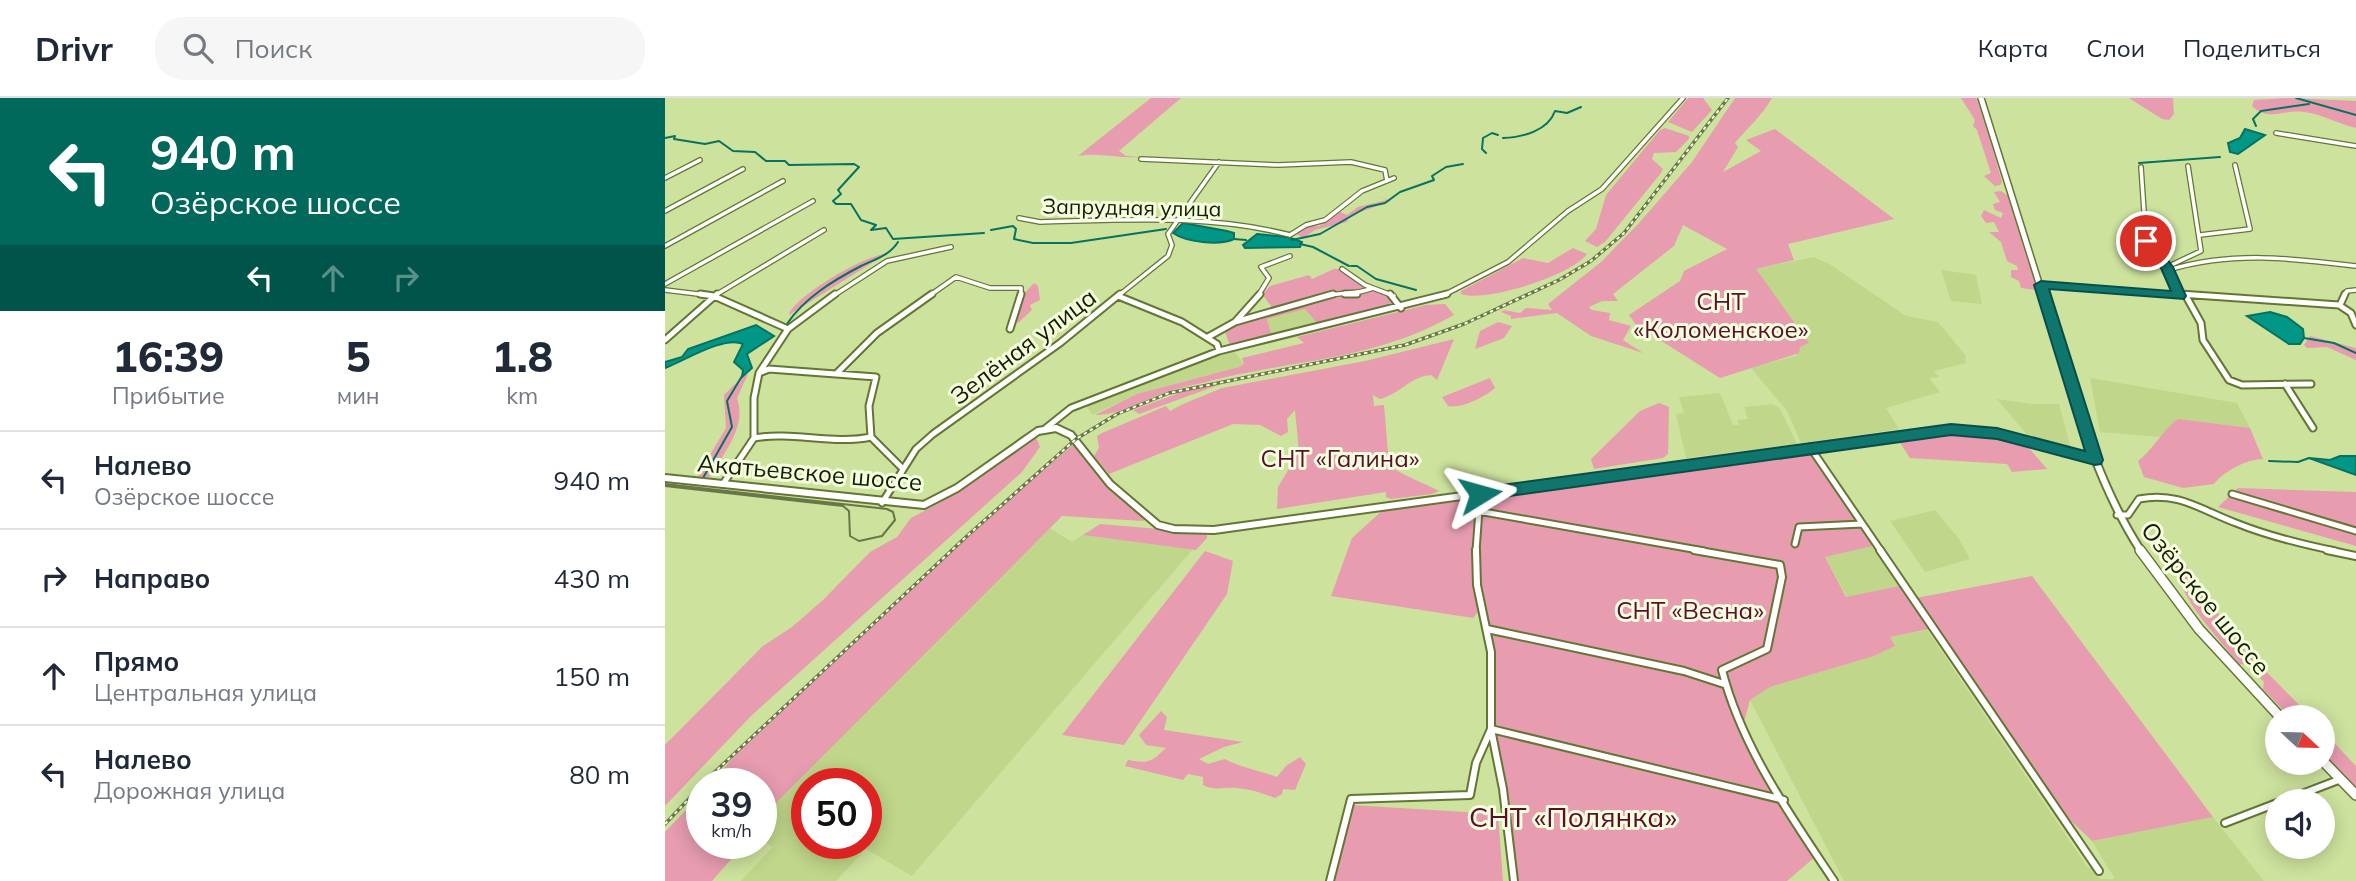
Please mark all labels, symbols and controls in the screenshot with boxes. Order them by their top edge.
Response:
search box [155,17,645,80]
text: Drivr [35,28,113,69]
icon: search [179,29,217,67]
text: Поиск [235,32,312,65]
text: Карта [1978,33,2048,63]
text: Слои [2086,33,2145,63]
text: Поделиться [2183,33,2321,63]
text: 940 m [150,121,296,182]
icon: left [35,126,126,217]
text: Озёрское шоссе [150,182,401,222]
street label: Запрудная улица [1042,192,1222,222]
pin [2116,211,2176,271]
icon: arrive [2127,222,2165,260]
icon: left [241,259,279,297]
icon: ahead [314,259,352,297]
icon: right [387,259,425,297]
street label: Зелёная улица [944,281,1102,411]
park label: СНТ «Коломенское» [1634,286,1809,344]
text: 16:39 [112,330,224,383]
text: 5 [346,330,371,383]
text: 1.8 [492,330,553,383]
text: Прибытие [112,381,225,410]
text: мин [337,381,380,410]
text: km [506,381,538,410]
park label: СНТ «Галина» [1260,443,1420,473]
street label: Акатьевское шоссе [696,447,924,497]
text: Налево [94,449,192,482]
position arrow [1443,457,1517,531]
icon: left [35,461,73,499]
text: 940 m [554,464,630,497]
text: Озёрское шоссе [94,482,274,511]
street label: Озёрское шоссе [2135,515,2277,681]
icon: right [35,559,73,597]
text: Направо [94,562,210,595]
text: 430 m [554,562,630,595]
park label: СНТ «Весна» [1616,595,1764,625]
text: Прямо [94,645,179,678]
icon: ahead [35,657,73,695]
text: 150 m [554,660,630,693]
text: Центральная улица [94,678,317,707]
north arrow [2265,705,2335,775]
map controls [2265,705,2335,859]
text: Налево [94,743,192,776]
icon: left [35,755,73,793]
text: 80 m [569,758,630,791]
speed limit sign: 50 [791,768,882,859]
text: Дорожная улица [94,776,285,805]
text: 39 [710,782,753,826]
button: sound [2265,789,2335,859]
park label: СНТ «Полянка» [1469,799,1677,834]
text: km/h [711,819,752,842]

